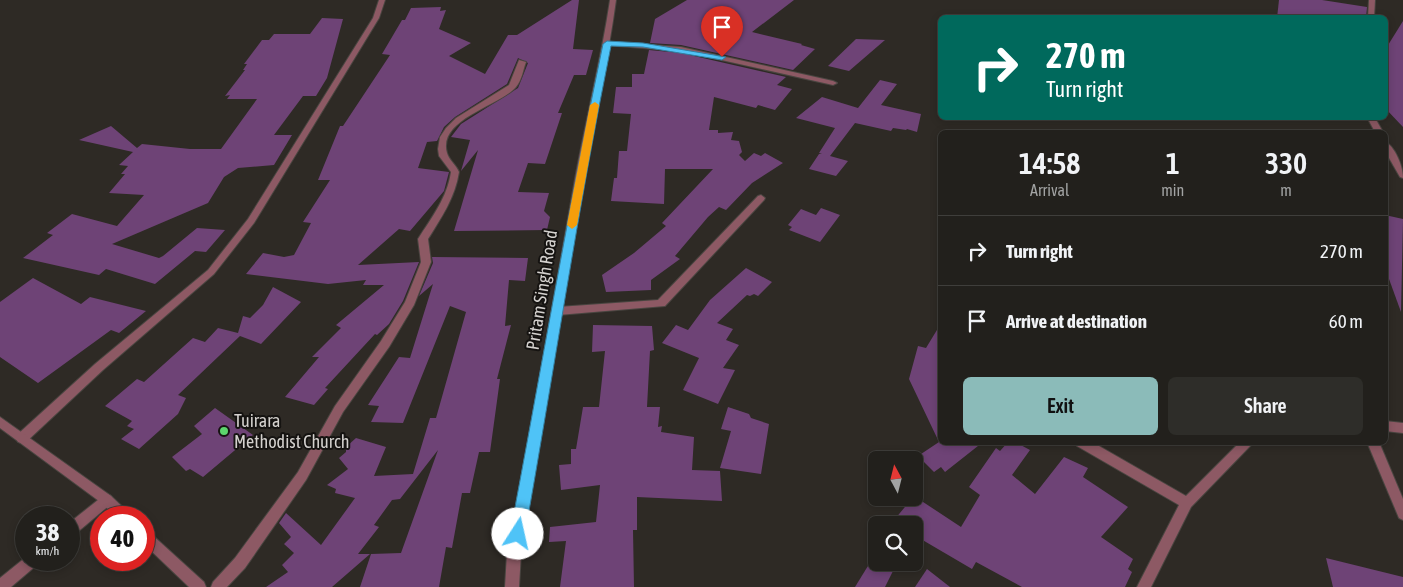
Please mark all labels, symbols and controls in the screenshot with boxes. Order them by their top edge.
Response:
pin [701,6,743,57]
icon: arrive [708,13,736,41]
icon: right [963,35,1028,100]
text: 270 m [1046,35,1125,75]
text: Turn right [1046,76,1123,102]
text: 14:58 [1019,146,1080,180]
text: 1 [1166,146,1180,180]
text: 330 [1265,146,1307,180]
text: Arrival [1030,181,1069,199]
text: min [1161,181,1184,199]
text: m [1280,181,1292,199]
street label: Pritam Singh Road [522,229,561,351]
icon: right [963,237,991,265]
text: Turn right [1006,240,1073,262]
text: 270 m [1320,240,1363,262]
icon: arrive [963,307,991,335]
text: Arrive at destination [1006,310,1147,332]
text: 60 m [1329,310,1363,332]
button: Exit [963,377,1158,435]
button: Share [1168,377,1363,435]
place label: Tuirara Methodist Church [234,410,350,452]
marker: Tuirara Methodist Church [218,425,230,437]
north arrow [868,451,922,506]
map controls [868,451,923,571]
speed limit sign: 40 [90,506,155,571]
position arrow [491,507,543,559]
button: search [868,516,923,571]
text: 38 [36,518,59,546]
text: km/h [36,544,59,558]

